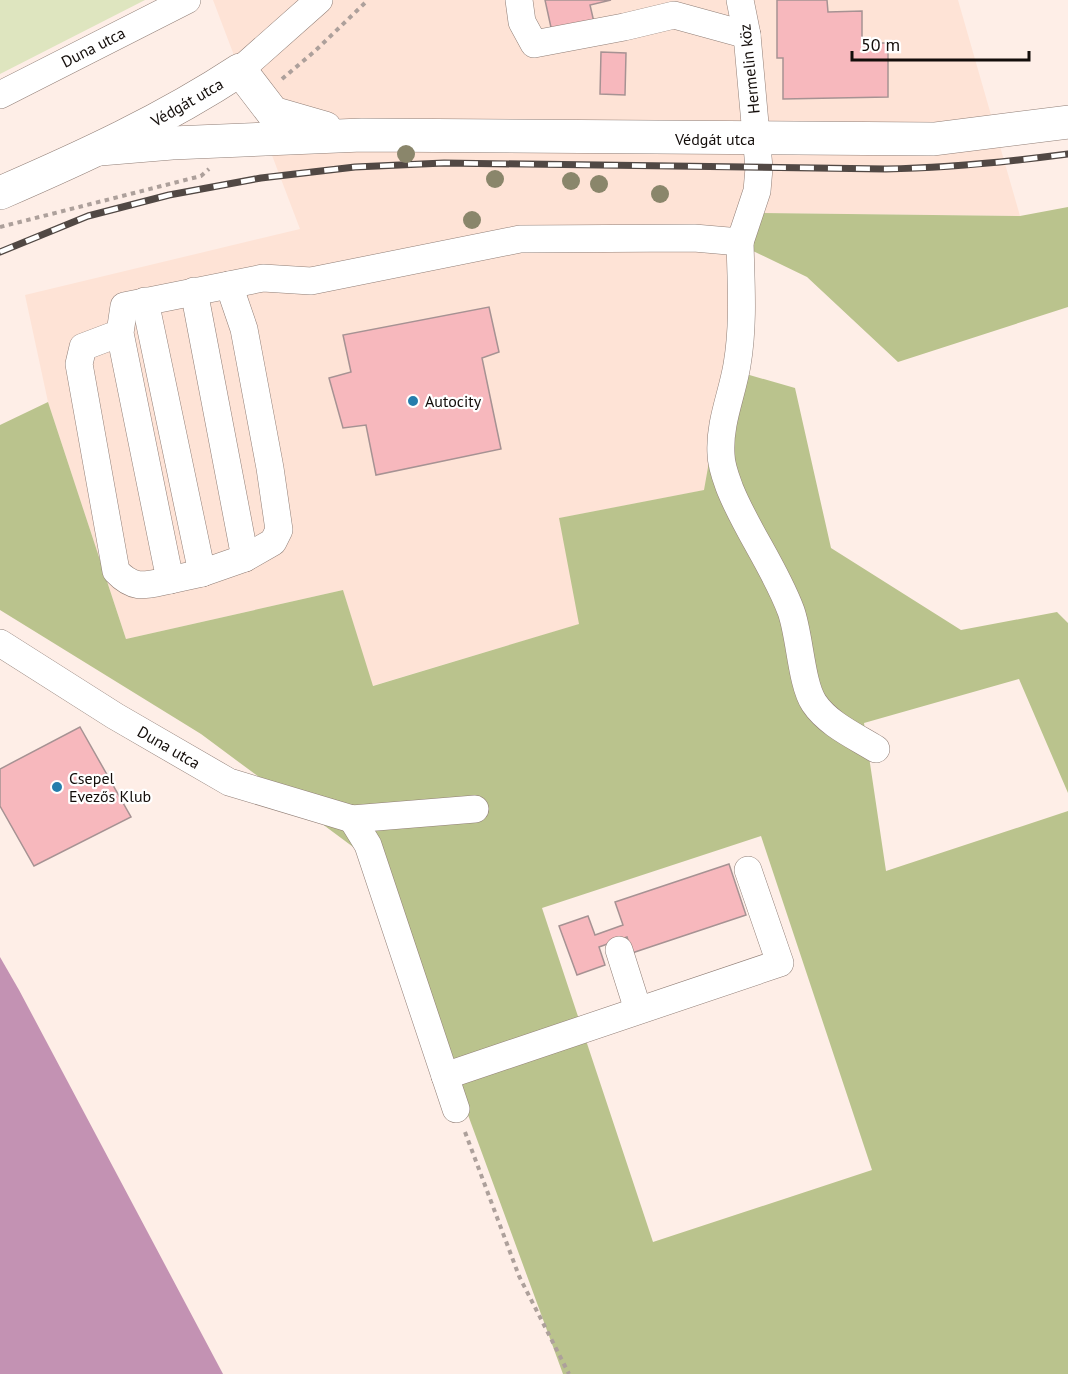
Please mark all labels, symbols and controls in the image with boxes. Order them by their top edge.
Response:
street label: Duna utca [58,22,128,72]
street label: Hermelin köz [734,23,764,115]
scale bar [852,24,1029,62]
text: 50 m [861,33,900,56]
street label: Védgát utca [146,73,227,131]
street label: Védgát utca [674,129,755,149]
place label: Autocity [425,391,482,411]
marker: Autocity [406,394,420,408]
street label: Duna utca [134,721,204,773]
place label: Csepel Evezős Klub [69,768,151,806]
marker: Csepel Evezős Klub [50,780,64,794]

